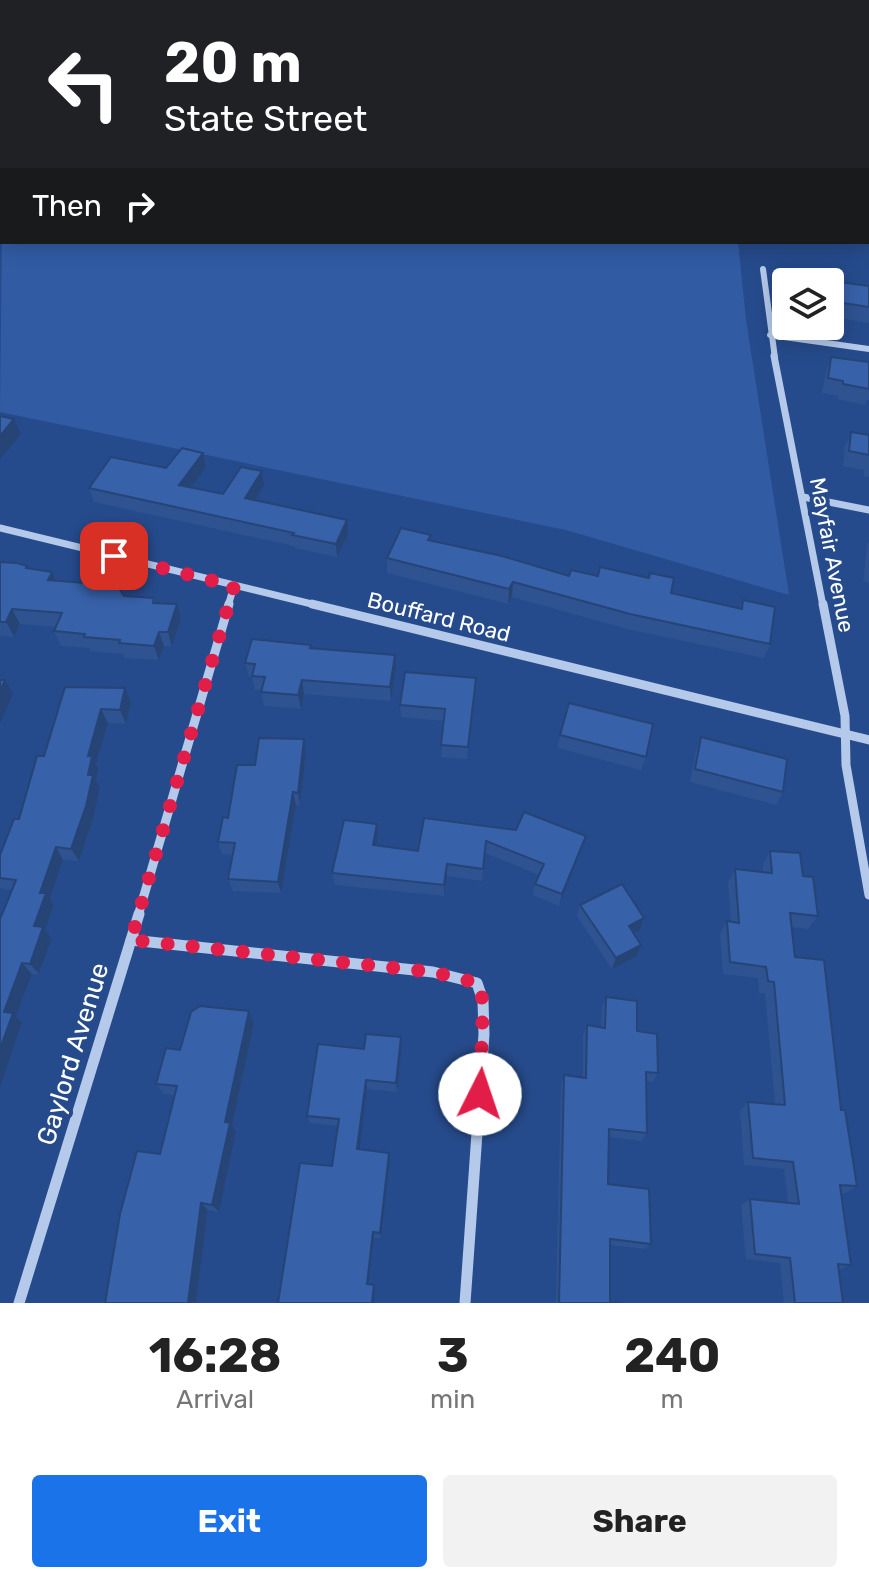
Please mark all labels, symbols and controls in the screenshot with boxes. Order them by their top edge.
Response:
text: 20 m [164,30,302,96]
icon: left [32,32,136,136]
text: State Street [164,97,367,140]
icon: right [118,184,162,228]
text: Then [32,188,102,224]
map controls [772,268,844,340]
button: layers [772,268,844,340]
street label: Mayfair Avenue [804,475,860,635]
pin [80,522,148,590]
icon: arrive [92,534,136,578]
street label: Bouffard Road [365,586,513,648]
street label: Gaylord Avenue [31,959,115,1149]
position arrow [438,1052,522,1136]
text: 16:28 [149,1327,281,1384]
text: 3 [437,1327,469,1384]
text: 240 [624,1327,720,1384]
text: Arrival [176,1384,254,1415]
text: min [430,1384,475,1415]
text: m [661,1384,684,1415]
button: Exit [32,1475,427,1567]
button: Share [443,1475,837,1567]

